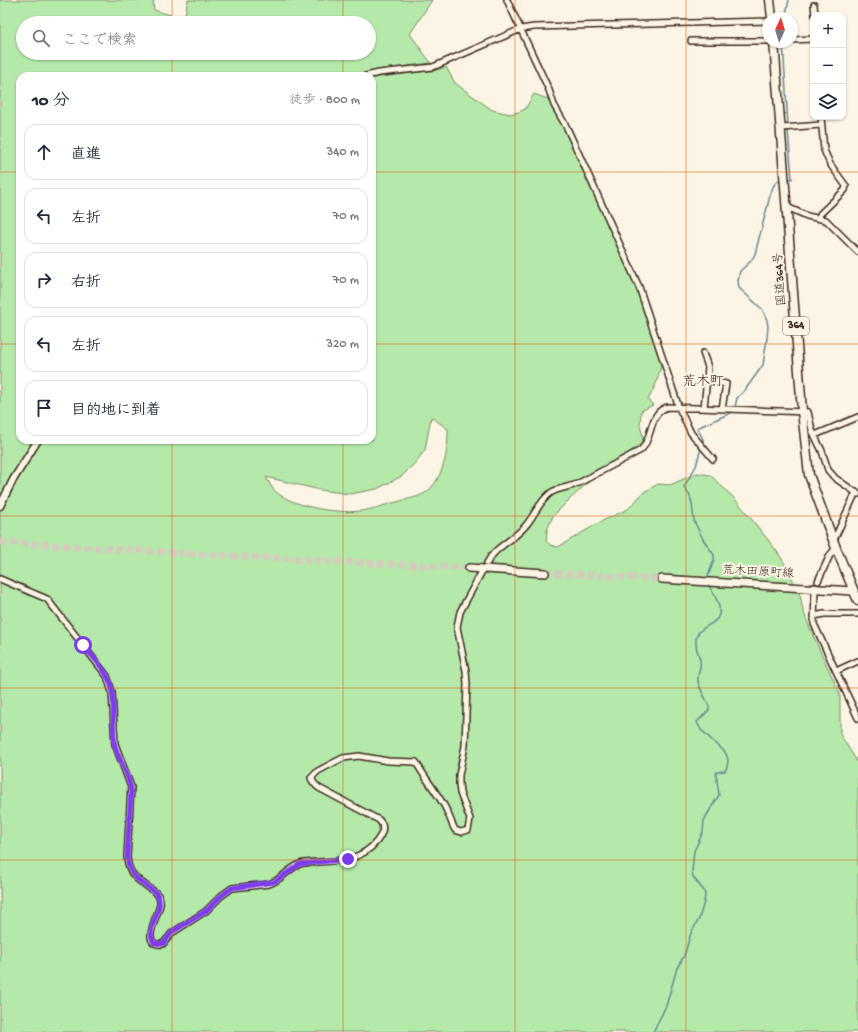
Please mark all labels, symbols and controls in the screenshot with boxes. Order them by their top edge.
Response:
north arrow [762,12,798,48]
map controls [810,12,846,120]
button: + [810,12,846,48]
search box [16,16,376,60]
icon: search [30,27,52,49]
text: ここで検索 [62,32,137,50]
button: − [810,48,846,84]
button: layers [810,84,846,120]
text: 10 分 [32,92,70,112]
text: 徒歩 · 800 m [290,93,360,108]
icon: ahead [33,141,55,163]
text: 340 m [326,145,359,160]
text: 直進 [71,146,101,164]
icon: left [33,205,55,227]
text: 70 m [333,209,359,224]
text: 左折 [71,210,101,228]
street label: 国道364号 [771,252,790,306]
icon: right [33,269,55,291]
text: 70 m [333,273,359,288]
text: 右折 [71,274,101,292]
road number: 364 [783,317,809,335]
icon: left [33,333,55,355]
text: 320 m [326,337,359,352]
text: 左折 [71,338,101,356]
district label: 荒木町 [682,374,724,391]
icon: arrive [33,397,55,419]
text: 目的地に到着 [71,402,161,420]
street label: 荒木田原町線 [722,563,794,582]
route start [74,636,92,654]
route end [339,850,357,868]

